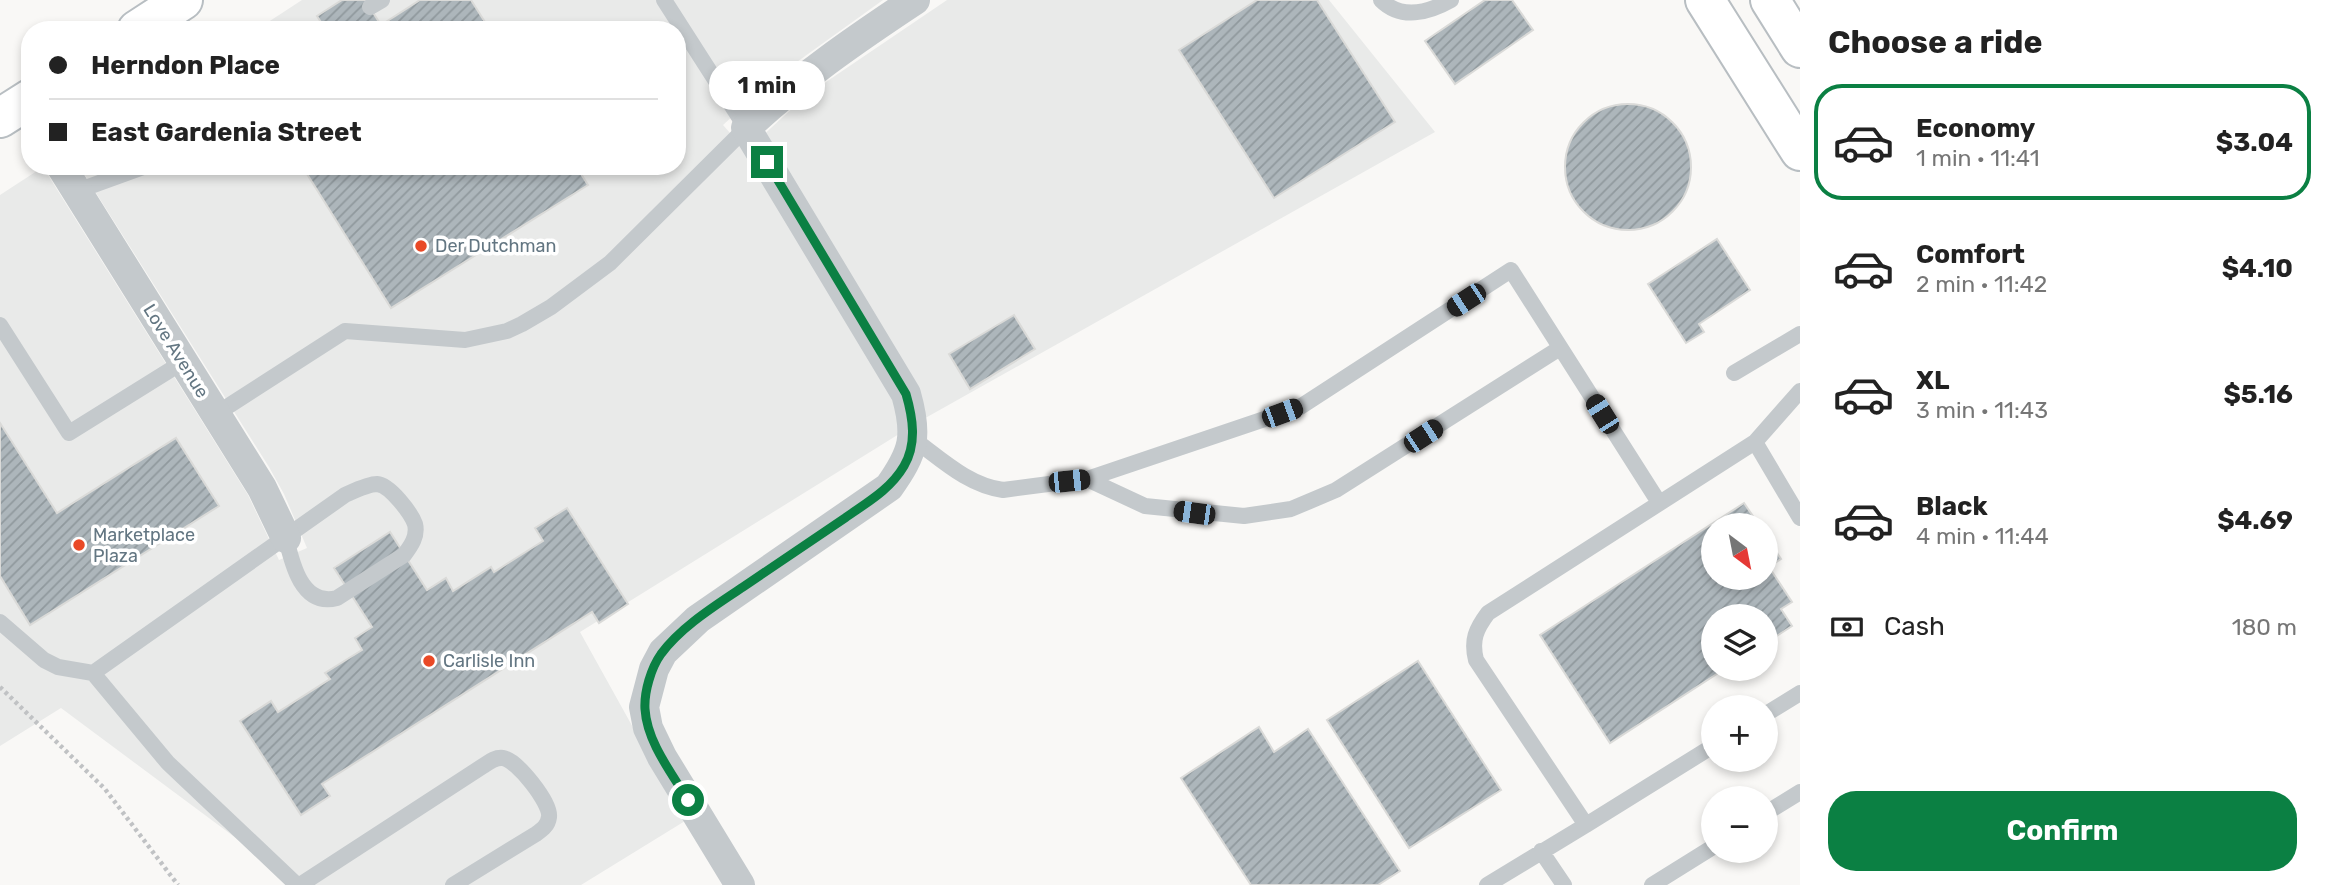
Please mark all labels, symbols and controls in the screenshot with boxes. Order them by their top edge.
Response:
text: Choose a ride [1828,23,2042,61]
text: Herndon Place [91,50,280,81]
callout: 1 min [709,60,825,110]
text: 1 min [738,71,796,99]
icon: car [1832,111,1895,174]
text: Economy [1916,113,2035,144]
text: East Gardenia Street [91,117,362,148]
text: $3.04 [2216,127,2293,158]
text: 1 min · 11:41 [1916,144,2040,172]
route end [751,146,783,178]
place label: Der Dutchman [435,235,556,257]
icon: car [1832,237,1895,300]
marker: Der Dutchman [413,238,429,254]
text: Comfort [1916,239,2025,270]
text: $4.10 [2222,253,2293,284]
text: 2 min · 11:42 [1916,270,2047,298]
car [1443,280,1490,320]
street label: Love Avenue [138,300,214,402]
icon: car [1832,363,1895,426]
text: XL [1916,365,1949,396]
text: $5.16 [2223,379,2293,410]
car [1582,391,1623,437]
car [1259,396,1306,430]
text: 3 min · 11:43 [1916,396,2048,424]
car [1400,416,1447,456]
car [1048,468,1091,494]
icon: car [1832,489,1895,552]
text: Black [1916,491,1988,522]
car [1172,500,1217,526]
text: $4.69 [2217,505,2293,536]
north arrow [1701,513,1778,590]
map controls [1701,513,1778,863]
text: 4 min · 11:44 [1916,522,2049,550]
place label: Marketplace Plaza [93,524,195,567]
marker: Marketplace Plaza [71,537,87,553]
button: layers [1701,604,1778,681]
icon: cash [1828,608,1866,646]
text: Cash [1884,611,1945,642]
text: 180 m [2232,613,2297,641]
place label: Carlisle Inn [443,650,535,672]
marker: Carlisle Inn [421,653,437,669]
button: + [1701,695,1778,772]
route start [672,784,704,816]
button: − [1701,786,1778,863]
button: Confirm [1828,791,2297,871]

